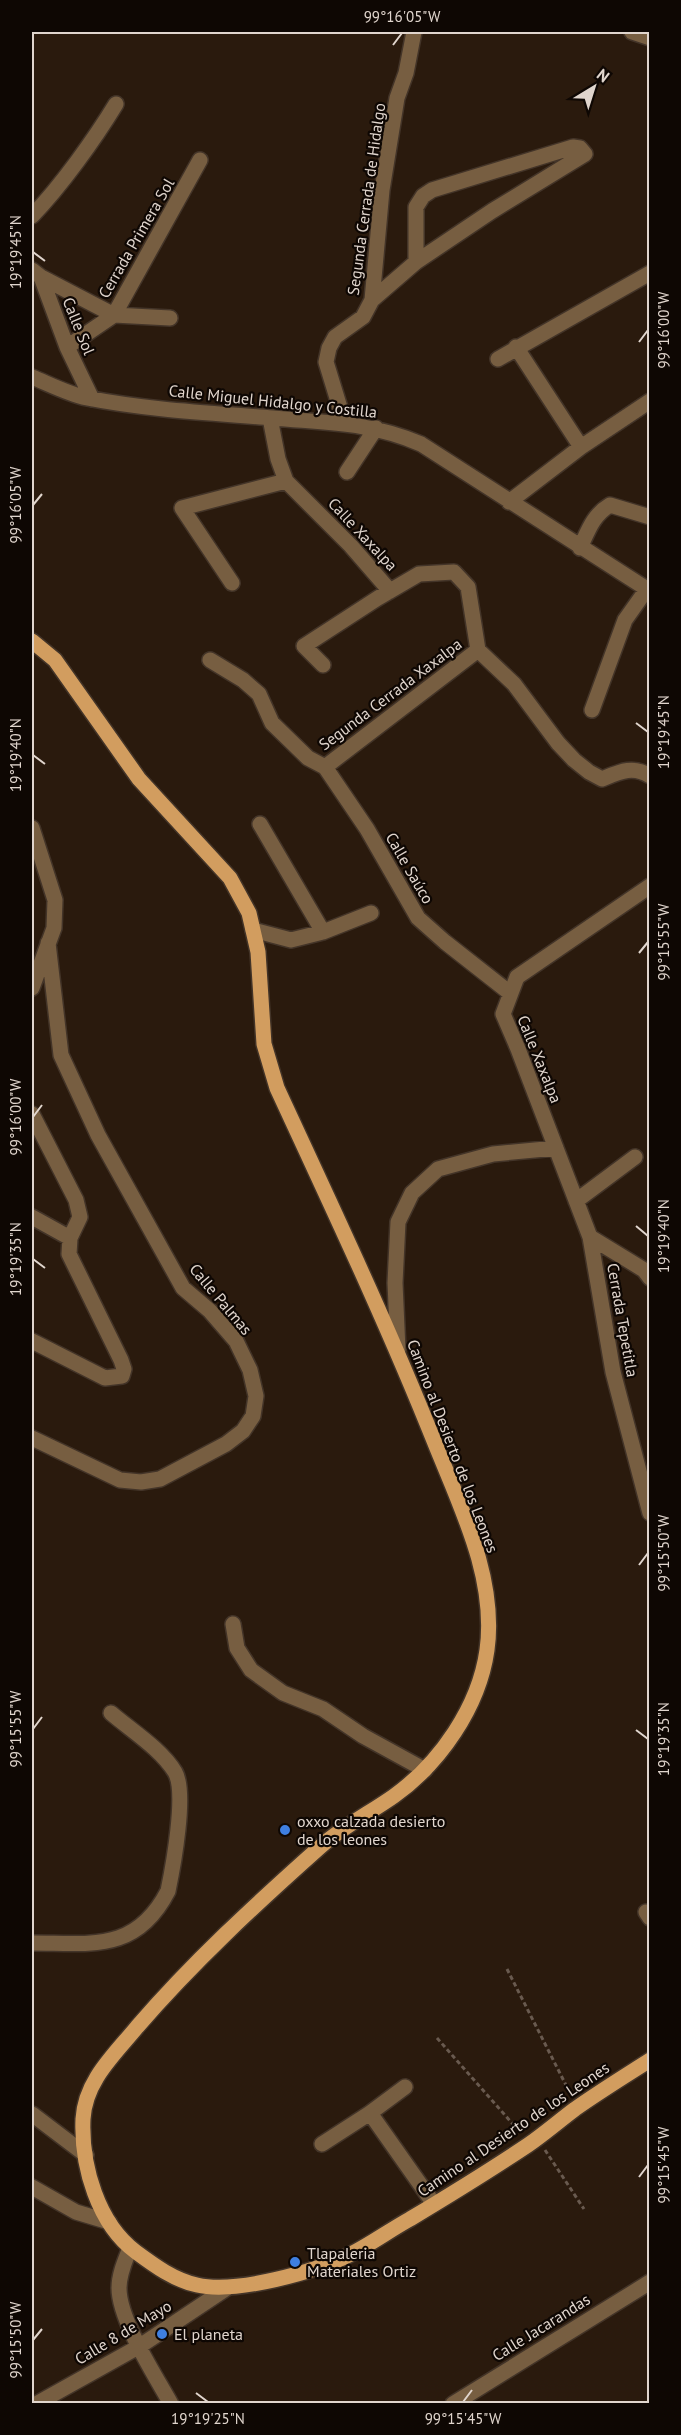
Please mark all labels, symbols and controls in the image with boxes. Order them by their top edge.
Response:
text: 99°16'05"W [364,7,441,26]
north arrow [564,57,624,117]
text: N [593,64,614,86]
street label: Segunda Cerrada de Hidalgo [343,102,389,296]
street label: Cerrada Primera Sol [94,174,179,301]
text: 19°19'45"N [6,215,25,289]
text: 99°16'00"W [654,291,673,368]
street label: Calle Sol [58,294,100,358]
street label: Calle Miguel Hidalgo y Costilla [168,380,378,422]
text: 99°16'05"W [6,466,25,543]
street label: Calle Xaxalpa [324,493,402,575]
street label: Segunda Cerrada Xaxalpa [315,634,465,754]
text: 19°19'45"N [654,695,673,769]
text: 19°19'40"N [6,718,25,792]
street label: Calle Saúco [382,829,438,907]
text: 99°15'55"W [654,903,673,980]
street label: Calle Xaxalpa [513,1012,567,1106]
text: 99°16'00"W [6,1078,25,1155]
text: 19°19'40"N [654,1199,673,1273]
text: 19°19'35"N [6,1222,25,1296]
street label: Calle Palmas [185,1259,257,1339]
street label: Cerrada Tepetitla [603,1261,643,1379]
street label: Camino al Desierto de los Leones [403,1336,503,1556]
text: 99°15'50"W [654,1514,673,1591]
text: 99°15'55"W [6,1690,25,1767]
text: 19°19'35"N [654,1702,673,1776]
place label: oxxo calzada desierto de los leones [297,1811,445,1849]
marker: oxxo calzada desierto de los leones [278,1823,292,1837]
street label: Camino al Desierto de los Leones [413,2057,613,2201]
text: 99°15'45"W [654,2126,673,2203]
place label: Tlapaleria Materiales Ortiz [307,2243,416,2281]
marker: Tlapaleria Materiales Ortiz [288,2255,302,2269]
street label: Calle Jacarandas [488,2289,594,2365]
street label: Calle 8 de Mayo [71,2295,175,2369]
text: 99°15'50"W [6,2301,25,2378]
place label: El planeta [174,2324,243,2344]
marker: El planeta [155,2327,169,2341]
text: 19°19'25"N [171,2409,245,2428]
text: 99°15'45"W [425,2409,502,2428]

